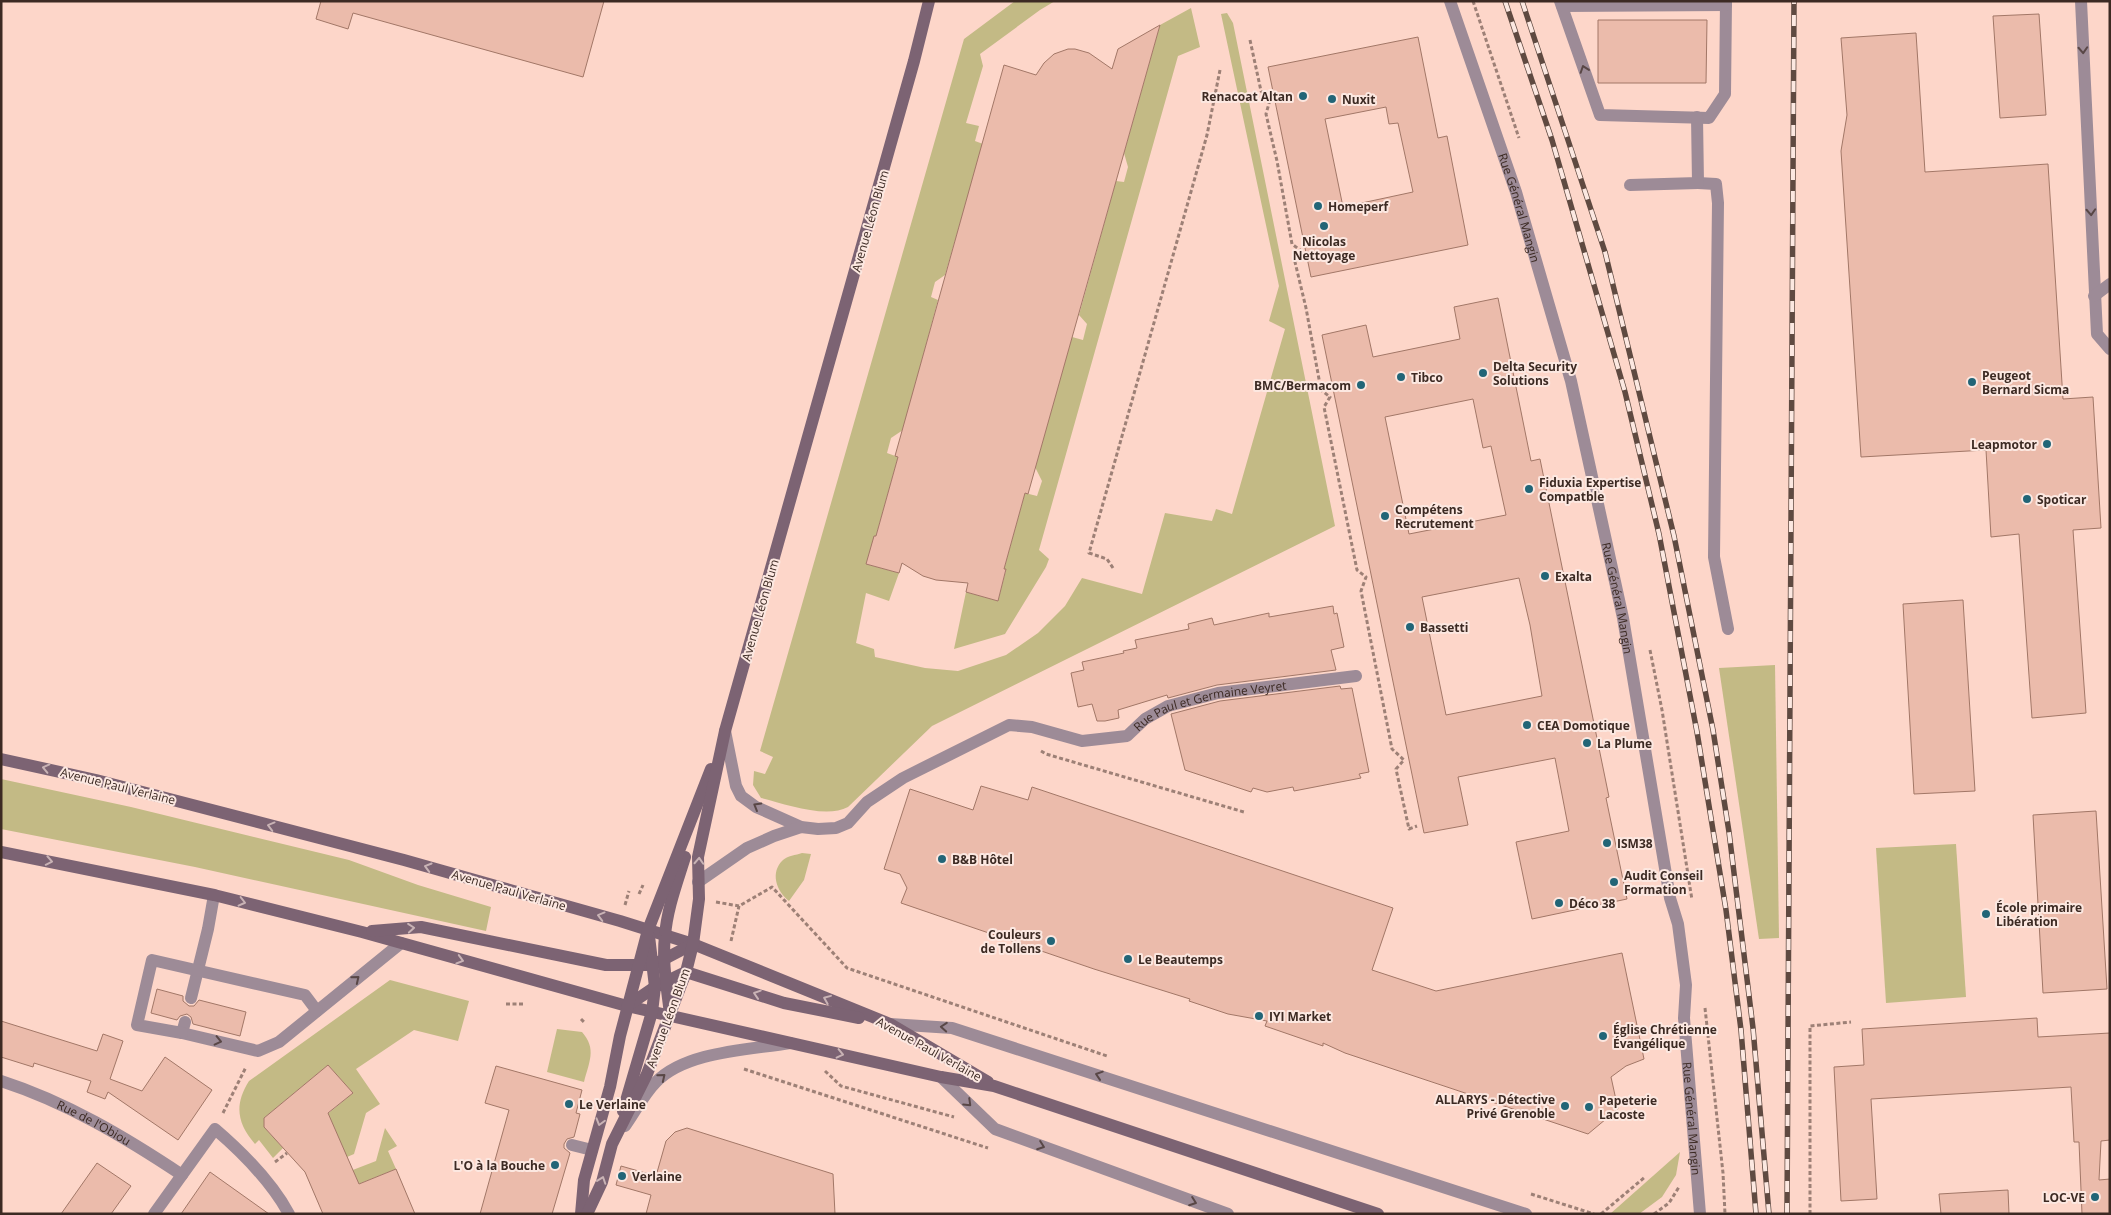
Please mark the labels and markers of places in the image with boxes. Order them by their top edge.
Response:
place label: Renacoat Altan [1201,88,1293,105]
marker: Renacoat Altan [1297,90,1309,102]
place label: Nuxit [1342,91,1375,108]
marker: Nuxit [1326,93,1338,105]
place label: Homeperf [1328,198,1390,215]
marker: Homeperf [1312,200,1324,212]
marker: Nicolas Nettoyage [1318,220,1330,232]
place label: Nicolas Nettoyage [1293,233,1355,264]
place label: Delta Security Solutions [1493,358,1577,389]
marker: Delta Security Solutions [1477,367,1489,379]
place label: Peugeot Bernard Sicma [1982,367,2069,398]
place label: Tibco [1411,369,1443,386]
marker: Tibco [1395,371,1407,383]
marker: Peugeot Bernard Sicma [1966,376,1978,388]
place label: BMC/Bermacom [1254,377,1351,394]
marker: BMC/Bermacom [1355,379,1367,391]
place label: Leapmotor [1971,436,2038,453]
marker: Leapmotor [2041,438,2053,450]
place label: Fiduxia Expertise Compatble [1539,474,1641,505]
marker: Fiduxia Expertise Compatble [1523,483,1535,495]
place label: Spoticar [2037,491,2087,508]
marker: Spoticar [2021,493,2033,505]
place label: Compétens Recrutement [1395,501,1474,532]
marker: Compétens Recrutement [1379,510,1391,522]
place label: Exalta [1555,568,1592,585]
marker: Exalta [1539,570,1551,582]
place label: Bassetti [1420,619,1468,636]
marker: Bassetti [1404,621,1416,633]
place label: CEA Domotique [1537,717,1630,734]
marker: CEA Domotique [1521,719,1533,731]
place label: La Plume [1597,735,1652,752]
marker: La Plume [1581,737,1593,749]
place label: ISM38 [1617,835,1653,852]
marker: ISM38 [1601,837,1613,849]
place label: B&B Hôtel [952,851,1013,868]
marker: B&B Hôtel [936,853,948,865]
place label: Audit Conseil Formation [1624,867,1703,898]
marker: Audit Conseil Formation [1608,876,1620,888]
place label: Déco 38 [1569,895,1616,912]
marker: Déco 38 [1553,897,1565,909]
place label: École primaire Libération [1996,899,2082,930]
marker: École primaire Libération [1980,908,1992,920]
place label: Couleurs de Tollens [981,926,1041,957]
marker: Couleurs de Tollens [1045,935,1057,947]
place label: Le Beautemps [1138,951,1223,968]
marker: Le Beautemps [1122,953,1134,965]
place label: IYI Market [1269,1008,1331,1025]
marker: IYI Market [1253,1010,1265,1022]
place label: Église Chrétienne Évangélique [1613,1021,1717,1052]
marker: Église Chrétienne Évangélique [1597,1030,1609,1042]
place label: ALLARYS - Détective Privé Grenoble [1436,1091,1555,1122]
place label: Papeterie Lacoste [1599,1092,1657,1123]
place label: Le Verlaine [579,1096,646,1113]
marker: Le Verlaine [563,1098,575,1110]
marker: ALLARYS - Détective Privé Grenoble [1559,1100,1571,1112]
marker: Papeterie Lacoste [1583,1101,1595,1113]
place label: L'O à la Bouche [453,1157,545,1174]
marker: L'O à la Bouche [549,1159,561,1171]
place label: Verlaine [632,1168,682,1185]
marker: Verlaine [616,1170,628,1182]
place label: LOC-VE [2043,1189,2085,1206]
marker: LOC-VE [2089,1191,2101,1203]

